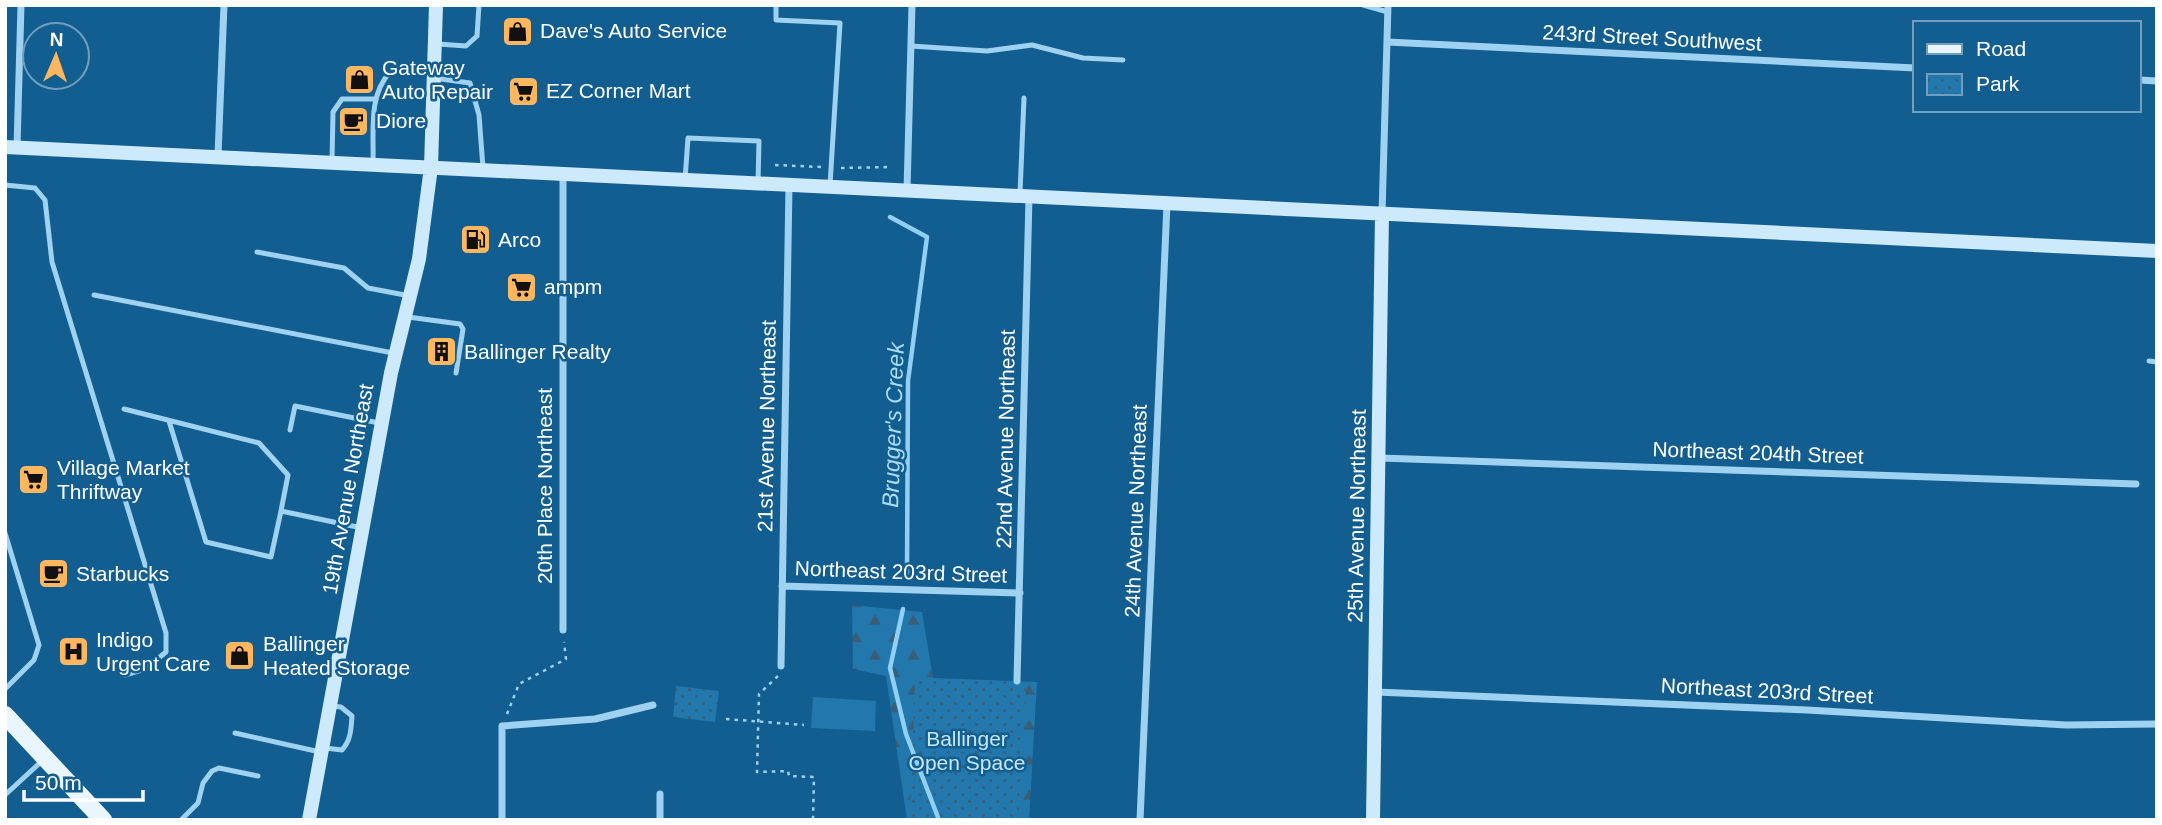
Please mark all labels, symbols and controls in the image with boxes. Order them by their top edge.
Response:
shop icon: Dave's Auto Service [500,14,534,48]
place label: Dave's Auto Service [540,19,727,42]
street label: 243rd Street Southwest [1542,20,1762,55]
north arrow [21,21,91,91]
legend [1913,21,2141,112]
text: N [49,29,64,50]
text: Road [1976,37,2026,60]
place label: Gateway Auto Repair [382,56,493,103]
shop icon: Gateway Auto Repair [342,63,376,97]
text: Park [1976,72,2020,95]
supermarket icon: EZ Corner Mart [506,74,540,108]
place label: EZ Corner Mart [546,79,691,102]
cafe icon: Diore [336,104,370,138]
place label: Diore [376,109,426,132]
fuel station icon: Arco [458,223,492,257]
place label: Arco [498,228,541,251]
supermarket icon: ampm [504,270,538,304]
place label: ampm [544,275,602,298]
street label: 21st Avenue Northeast [753,320,780,532]
street label: 22nd Avenue Northeast [992,329,1019,549]
building icon: Ballinger Realty [424,335,458,369]
place label: Ballinger Realty [464,340,612,363]
water label: Brugger's Creek [877,340,909,508]
street label: 19th Avenue Northeast [318,382,377,596]
street label: 20th Place Northeast [533,388,556,584]
street label: 24th Avenue Northeast [1120,404,1151,618]
street label: 25th Avenue Northeast [1343,409,1370,623]
street label: Northeast 204th Street [1652,437,1864,468]
place label: Village Market Thriftway [57,456,190,503]
supermarket icon: Village Market Thriftway [17,463,51,497]
street label: Northeast 203rd Street [794,556,1008,587]
cafe icon: Starbucks [36,557,70,591]
place label: Starbucks [76,562,169,585]
place label: Indigo Urgent Care [96,628,210,675]
place label: Ballinger Heated Storage [263,632,410,679]
hospital icon: Indigo Urgent Care [56,635,90,669]
shop icon: Ballinger Heated Storage [223,639,257,673]
street label: Northeast 203rd Street [1660,673,1874,708]
park label: Ballinger Open Space [909,727,1025,774]
scale bar [24,758,144,802]
text: 50 m [35,771,82,794]

